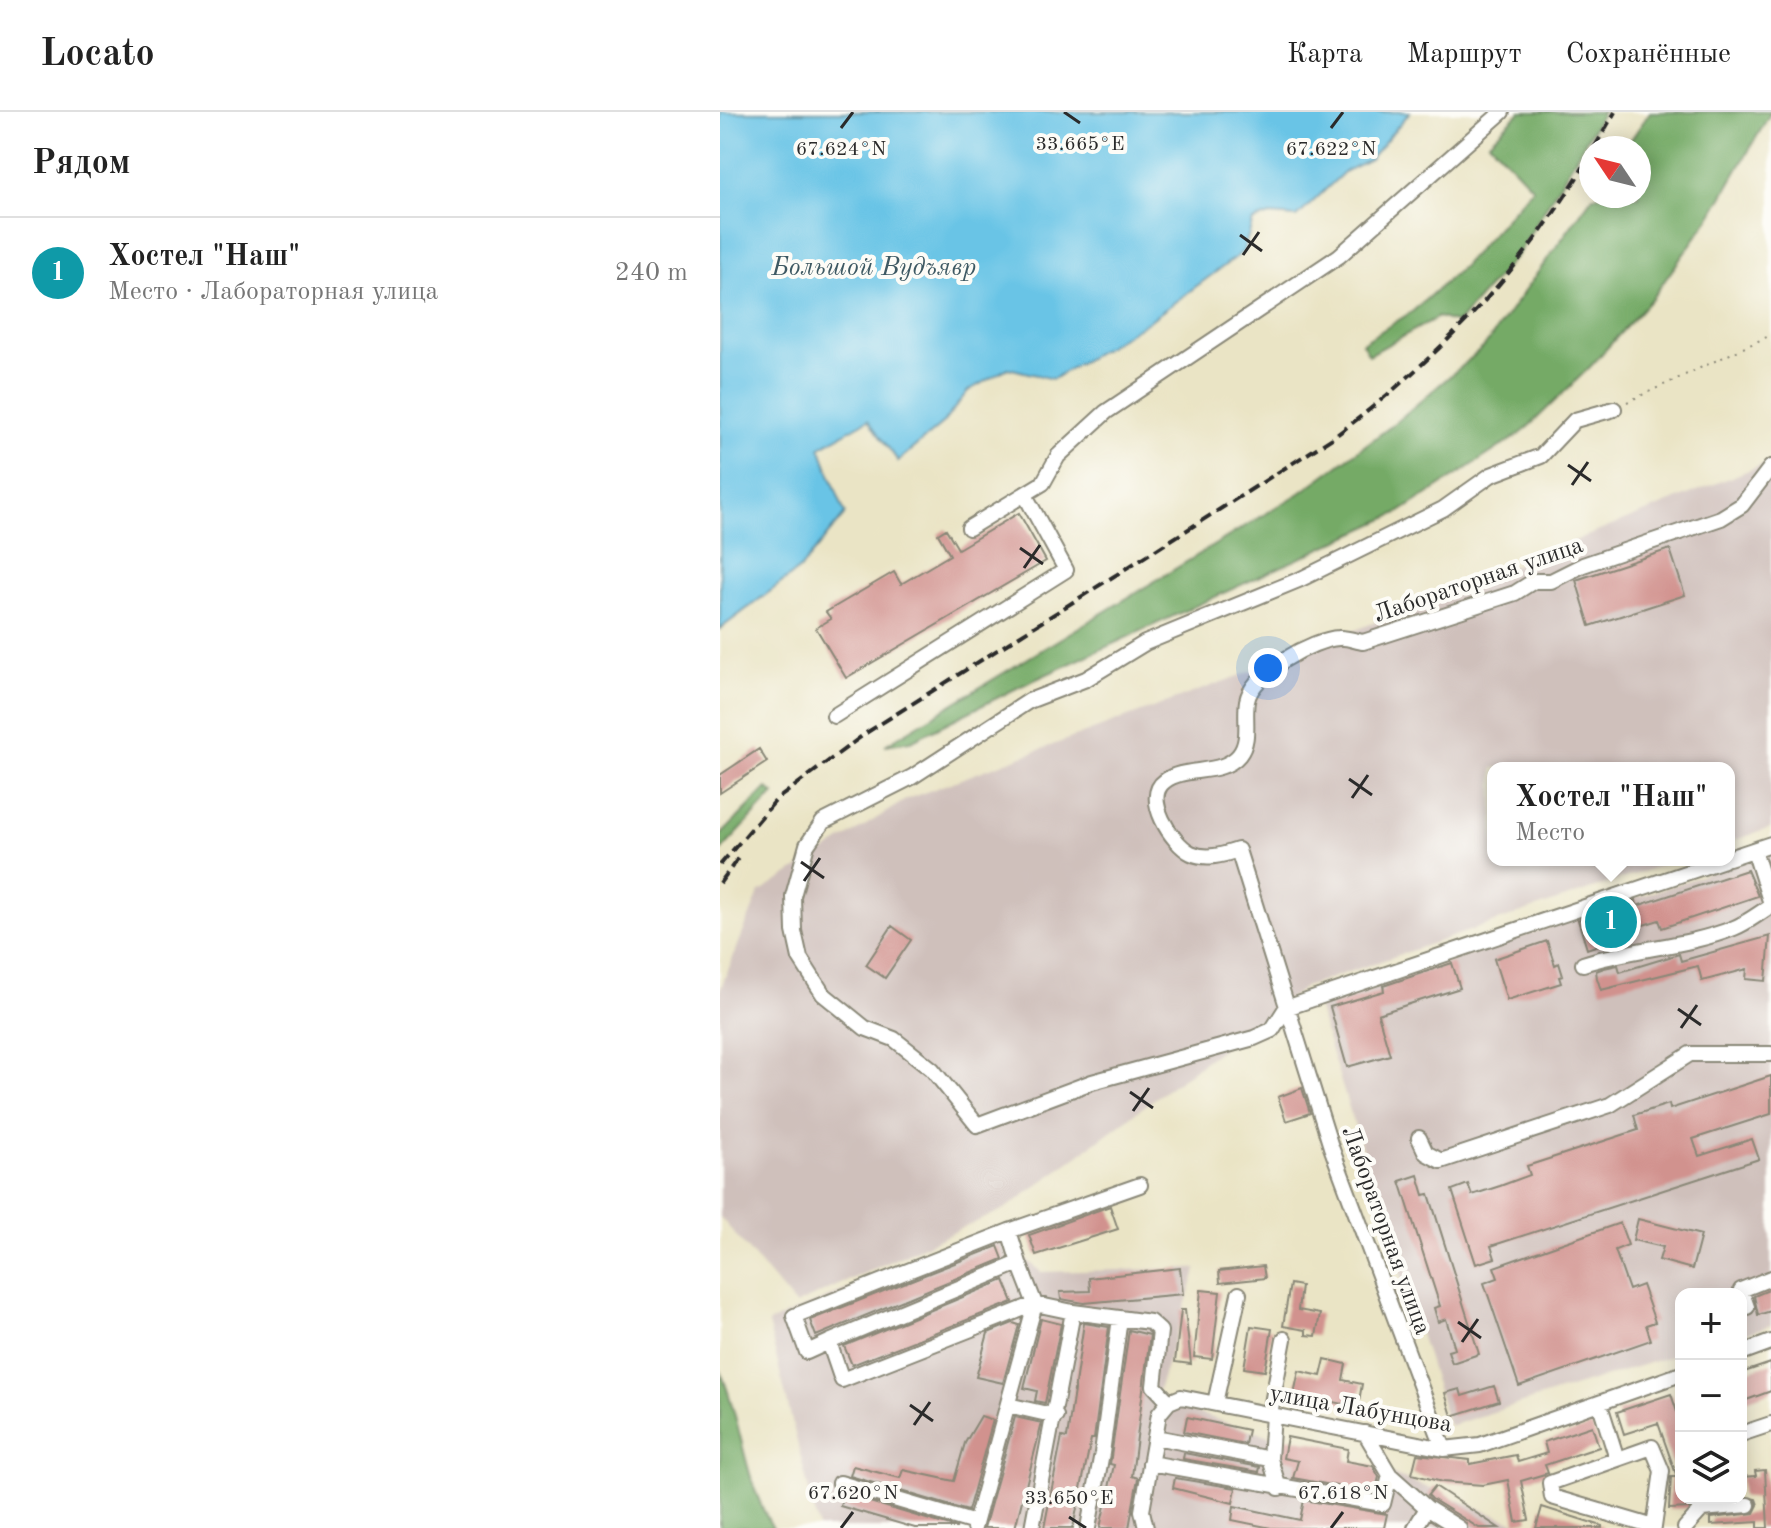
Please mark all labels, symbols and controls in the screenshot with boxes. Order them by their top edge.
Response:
text: Locato [40,36,155,74]
text: Карта [1287,41,1363,69]
text: Маршрут [1407,41,1522,69]
text: Сохранённые [1566,41,1731,69]
text: 33.665°E [1036,135,1125,155]
north arrow [1579,136,1651,208]
text: 67.624°N [796,140,886,160]
text: 67.622°N [1286,140,1376,160]
text: Рядом [32,147,131,181]
text: Хостел "Наш" [108,242,300,272]
water label: Большой Вудъявр [771,255,976,281]
text: 1 [50,260,66,286]
text: 240 m [615,260,688,286]
text: Место · Лабораторная улица [108,279,438,305]
street label: Лабораторная улица [1371,534,1587,628]
your location [1248,648,1288,688]
popup [1487,762,1735,866]
text: Хостел "Наш" [1515,783,1707,813]
text: Место [1515,820,1585,846]
pin: 1 [1585,892,1637,952]
street label: Лабораторная улица [1336,1123,1434,1338]
map controls [1675,1288,1747,1504]
button: + [1675,1288,1747,1360]
button: − [1675,1360,1747,1432]
street label: улица Лабунцова [1268,1382,1454,1438]
button: layers [1675,1432,1747,1504]
text: 67.620°N [808,1484,898,1504]
text: 67.618°N [1298,1484,1388,1504]
text: 33.650°E [1025,1489,1114,1509]

